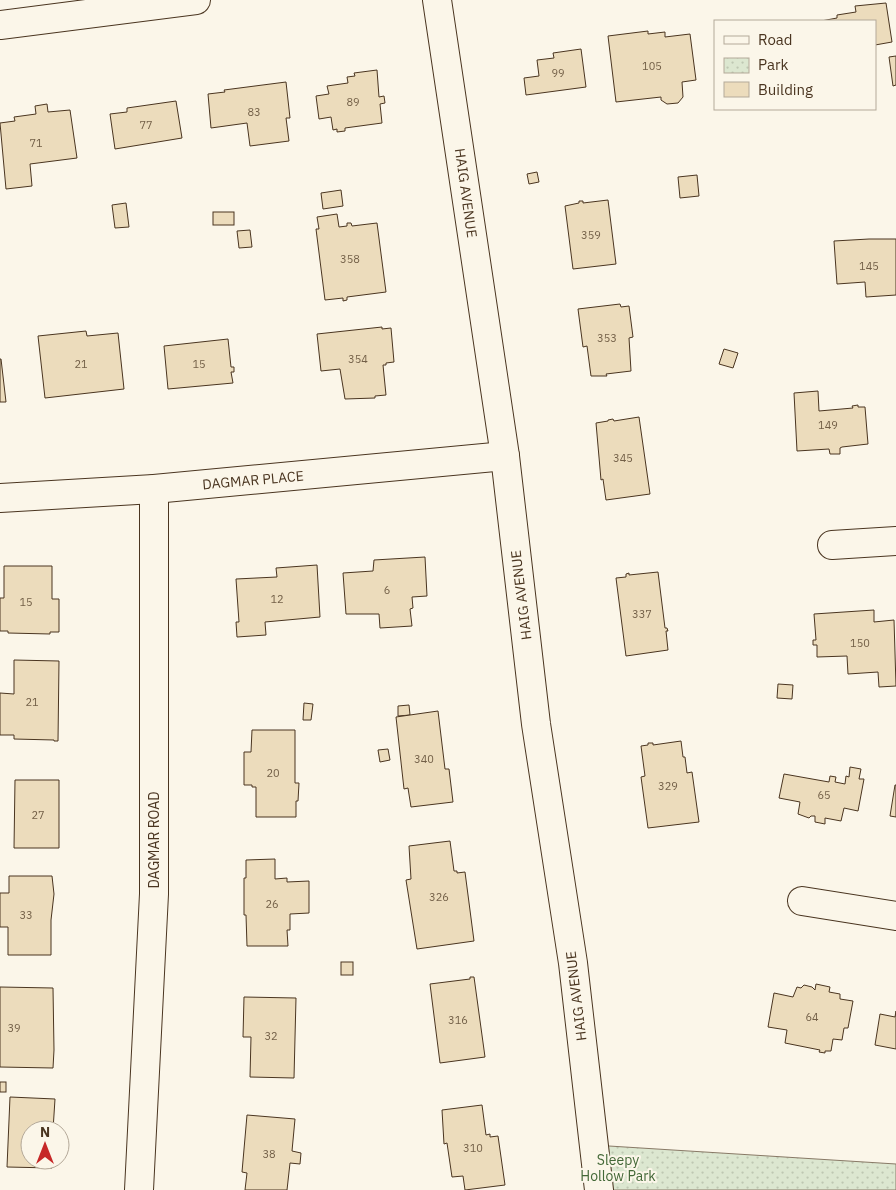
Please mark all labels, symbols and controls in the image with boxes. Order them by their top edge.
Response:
legend [714,20,876,110]
text: Road [758,30,793,49]
text: Park [758,55,788,74]
house number: 105 [642,59,662,73]
house number: 99 [551,66,565,80]
text: Building [758,80,813,99]
house number: 89 [346,95,360,109]
house number: 83 [247,105,261,119]
house number: 77 [139,118,153,132]
house number: 71 [29,136,43,150]
street label: HAIG AVENUE [451,147,481,239]
house number: 359 [581,228,601,242]
house number: 358 [340,252,360,266]
house number: 145 [859,259,879,273]
house number: 353 [597,331,617,345]
house number: 354 [348,352,368,366]
house number: 21 [74,357,88,371]
house number: 15 [192,357,206,371]
house number: 149 [818,418,838,432]
house number: 345 [613,451,633,465]
street label: DAGMAR PLACE [202,467,304,493]
street label: HAIG AVENUE [507,549,535,641]
house number: 6 [384,583,390,597]
house number: 12 [270,592,284,606]
house number: 15 [19,595,33,609]
house number: 337 [632,607,652,621]
house number: 150 [850,636,870,650]
house number: 21 [25,695,39,709]
house number: 340 [414,752,434,766]
house number: 20 [266,766,280,780]
house number: 329 [658,779,678,793]
house number: 65 [817,788,831,802]
street label: DAGMAR ROAD [145,791,163,889]
house number: 27 [31,808,45,822]
house number: 326 [429,890,449,904]
house number: 26 [265,897,279,911]
house number: 33 [19,908,33,922]
street label: HAIG AVENUE [562,950,590,1042]
house number: 64 [805,1010,819,1024]
house number: 316 [448,1013,468,1027]
house number: 39 [7,1021,21,1035]
house number: 32 [264,1029,278,1043]
north arrow [20,1120,70,1170]
text: N [40,1123,50,1141]
house number: 310 [463,1141,483,1155]
house number: 38 [262,1147,276,1161]
park label: Sleepy Hollow Park [580,1151,656,1185]

